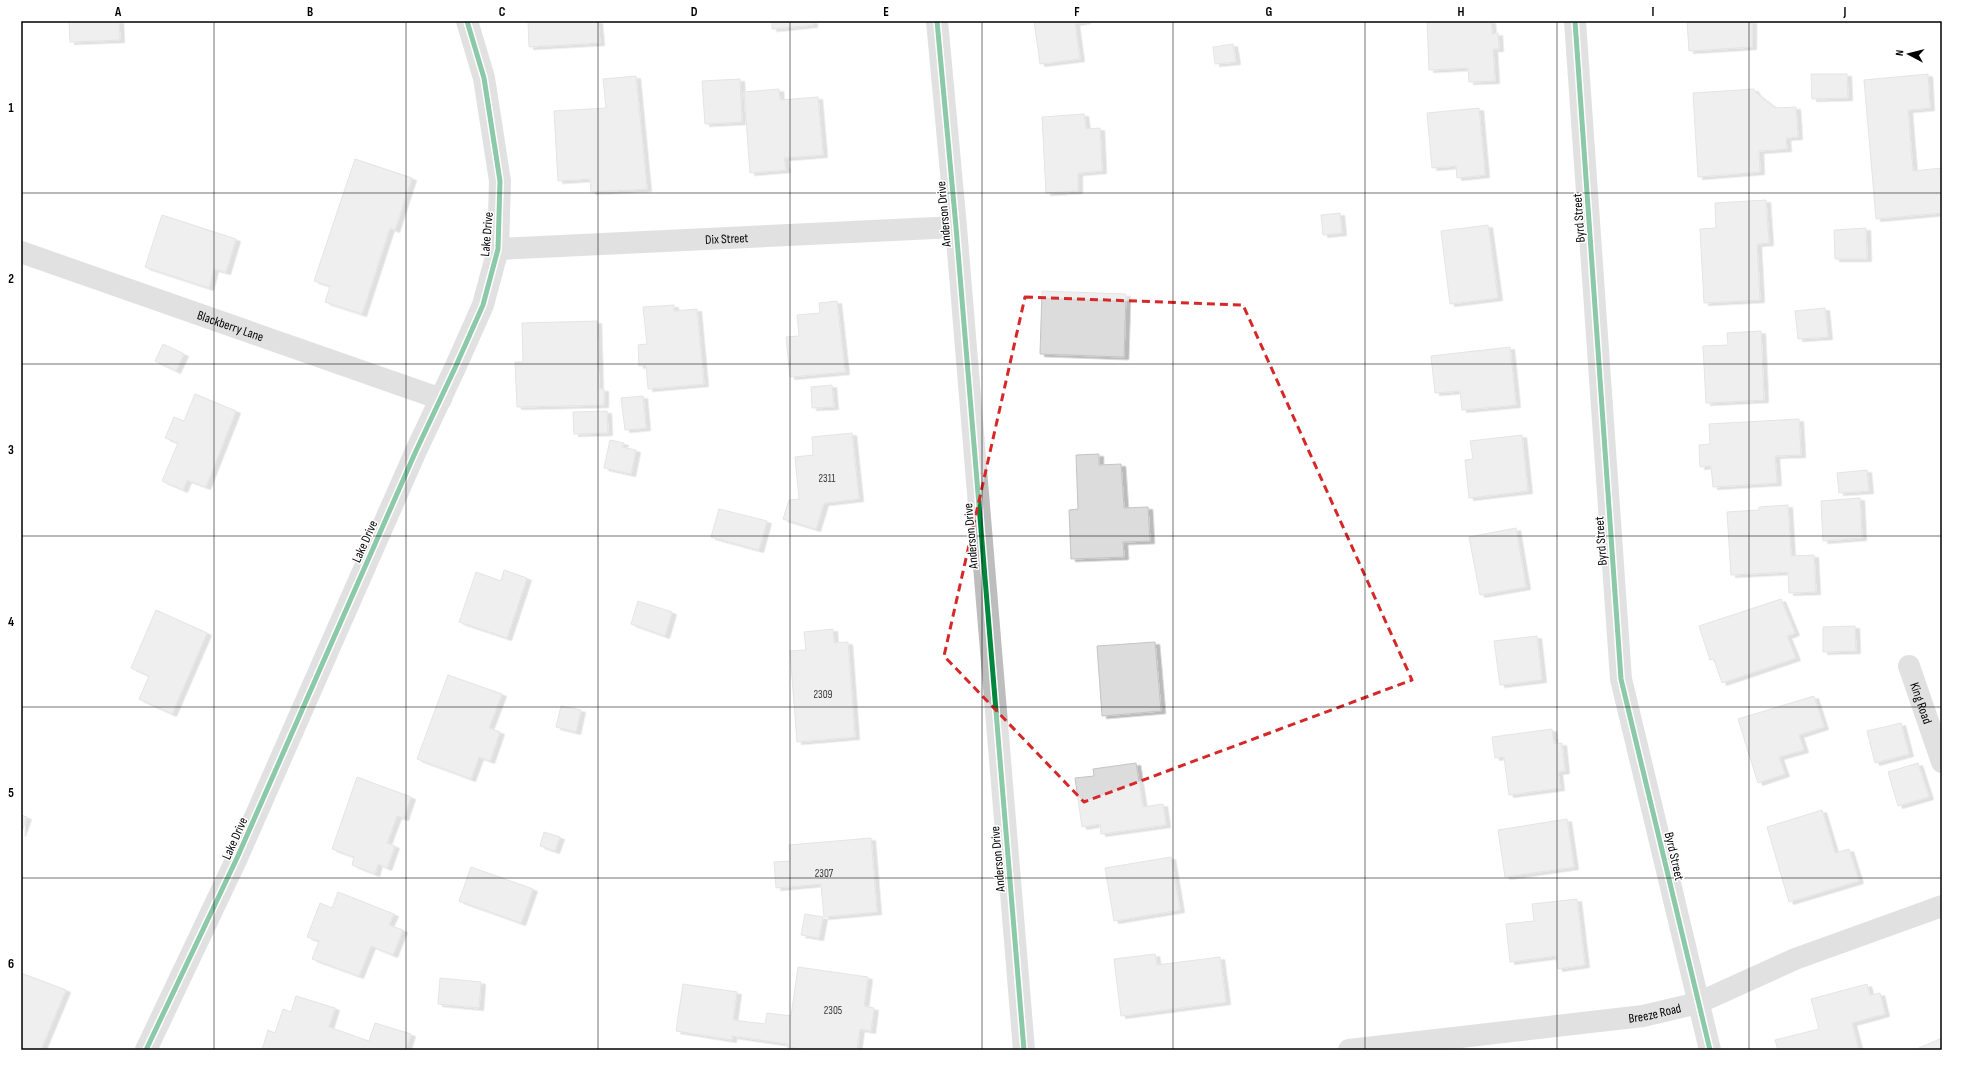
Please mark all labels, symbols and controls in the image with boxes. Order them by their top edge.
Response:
text: A [114,4,122,20]
text: B [307,4,313,20]
text: C [499,4,506,20]
text: D [691,4,698,20]
text: E [883,4,889,20]
text: F [1074,4,1080,20]
text: G [1266,4,1273,20]
text: H [1458,4,1465,20]
text: I [1652,4,1655,20]
text: J [1843,4,1847,20]
north arrow [1889,34,1929,74]
text: N [1893,49,1906,57]
text: 1 [8,100,14,116]
street label: Anderson Drive [933,180,955,248]
street label: Byrd Street [1569,193,1589,243]
street label: Lake Drive [477,211,497,257]
street label: Dix Street [705,230,749,248]
text: 2 [8,271,14,287]
street label: Blackberry Lane [195,307,266,345]
text: 3 [8,442,14,458]
house number: 2311 [819,472,836,485]
street label: Anderson Drive [960,502,982,570]
street label: Byrd Street [1591,516,1611,566]
street label: Lake Drive [349,518,381,565]
text: 4 [8,614,14,630]
street label: King Road [1906,680,1935,726]
house number: 2309 [814,688,833,701]
text: 5 [8,785,14,801]
street label: Lake Drive [219,815,251,862]
street label: Anderson Drive [987,825,1009,893]
street label: Byrd Street [1661,830,1687,882]
house number: 2307 [815,867,834,880]
text: 6 [8,956,14,972]
street label: Breeze Road [1628,1000,1683,1027]
house number: 2305 [824,1004,842,1017]

